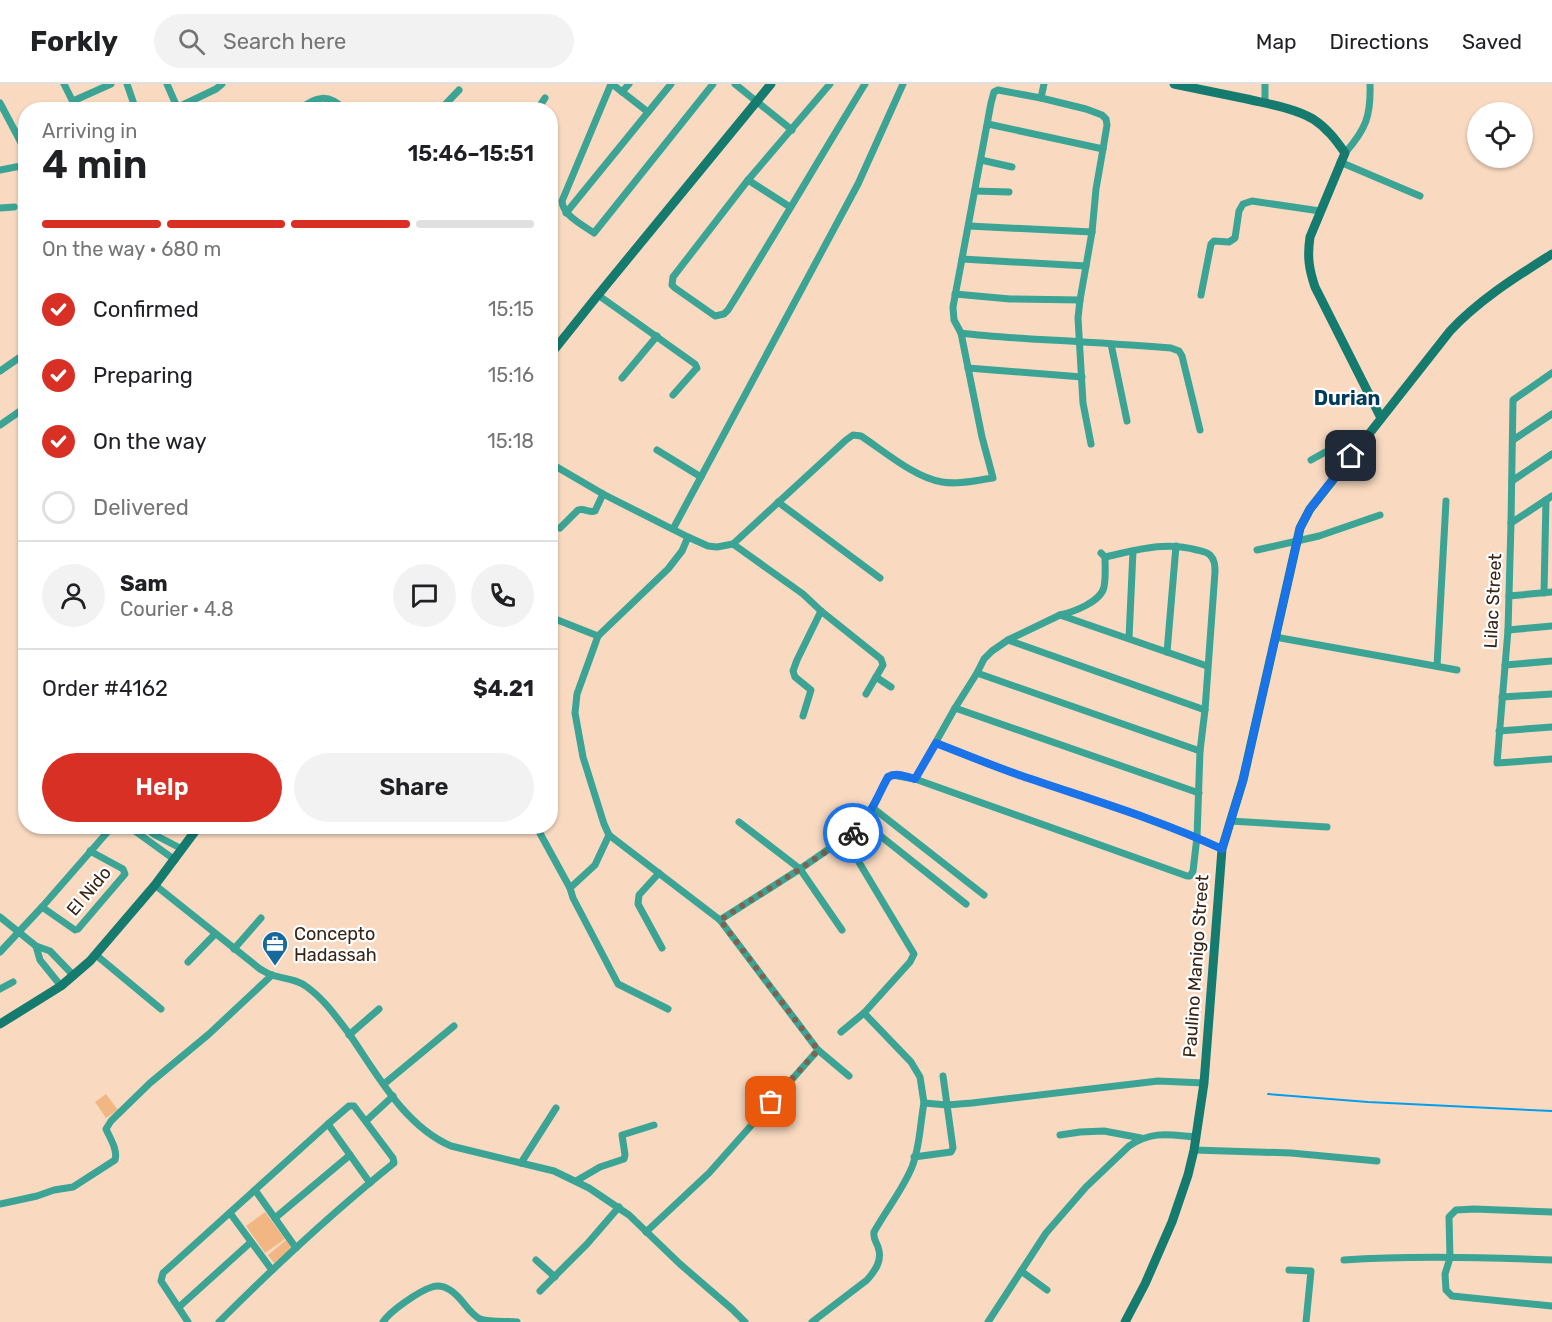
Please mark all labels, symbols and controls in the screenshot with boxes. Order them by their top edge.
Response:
search box [154,14,574,68]
text: Forkly [30,25,118,58]
icon: search [175,25,208,58]
text: Search here [223,28,346,55]
text: Map [1256,29,1297,54]
text: Directions [1330,29,1429,54]
text: Saved [1462,29,1522,54]
map controls [1467,102,1533,168]
button: locate [1467,102,1533,168]
text: Arriving in [42,119,137,143]
text: 15:46–15:51 [408,140,534,167]
text: 4 min [42,142,147,188]
text: On the way · 680 m [42,237,221,261]
icon: check [42,293,75,326]
text: Confirmed [93,296,199,323]
text: 15:15 [488,297,534,321]
icon: check [42,359,75,392]
text: Preparing [93,362,193,389]
text: 15:16 [488,363,534,387]
district label: Durian [1314,386,1380,410]
icon: check [42,425,75,458]
text: On the way [93,428,207,455]
text: 15:18 [487,429,534,453]
pin [1325,430,1376,481]
icon: home [1334,439,1367,472]
text: Delivered [93,494,189,521]
street label: Lilac Street [1480,553,1506,649]
button: person [42,564,105,627]
button: chat [393,564,456,627]
button: phone [471,564,534,627]
text: Sam [120,570,168,597]
text: Courier · 4.8 [120,597,234,621]
text: Order #4162 [42,675,168,702]
text: $4.21 [473,675,534,702]
button: Help [42,753,282,822]
button: Share [294,753,534,822]
courier [823,803,883,863]
icon: bike [837,817,870,850]
street label: El Nido [62,862,116,920]
street label: Paulino Manigo Street [1179,874,1213,1058]
place label: Concepto Hadassah [294,923,377,966]
office icon: Concepto Hadassah [260,929,290,967]
pin [745,1076,796,1127]
icon: bag [754,1085,787,1118]

